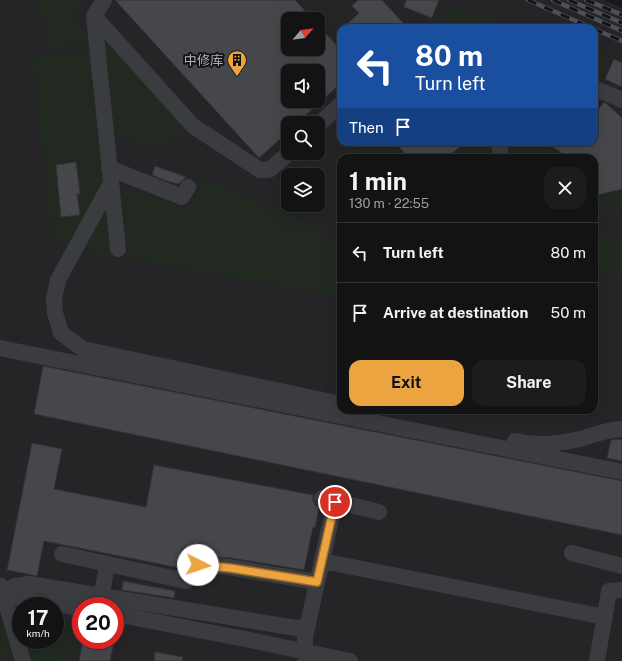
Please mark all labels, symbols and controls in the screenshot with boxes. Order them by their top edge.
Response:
north arrow [281,12,325,56]
map controls [281,12,325,212]
text: 80 m [415,39,483,72]
icon: left [349,40,401,92]
building icon: 中修库 [226,49,248,77]
place label: 中修库 [184,53,223,68]
button: sound [281,64,325,108]
text: Turn left [415,73,485,94]
button: search [281,116,325,160]
icon: arrive [392,116,414,138]
text: Then [349,119,384,136]
text: 1 min [349,167,407,195]
button: close [544,167,586,209]
button: layers [281,168,325,212]
text: 130 m · 22:55 [349,196,429,211]
icon: left [349,242,371,264]
text: Turn left [383,244,444,261]
text: 80 m [551,244,586,261]
icon: arrive [349,302,371,324]
text: Arrive at destination [383,304,528,321]
text: 50 m [551,304,586,321]
button: Exit [349,360,464,406]
button: Share [472,360,586,406]
pin [318,485,352,519]
icon: arrive [324,491,346,513]
position arrow [177,544,219,586]
speed limit sign: 20 [72,597,124,649]
text: 17 [27,606,49,630]
text: km/h [26,627,50,639]

